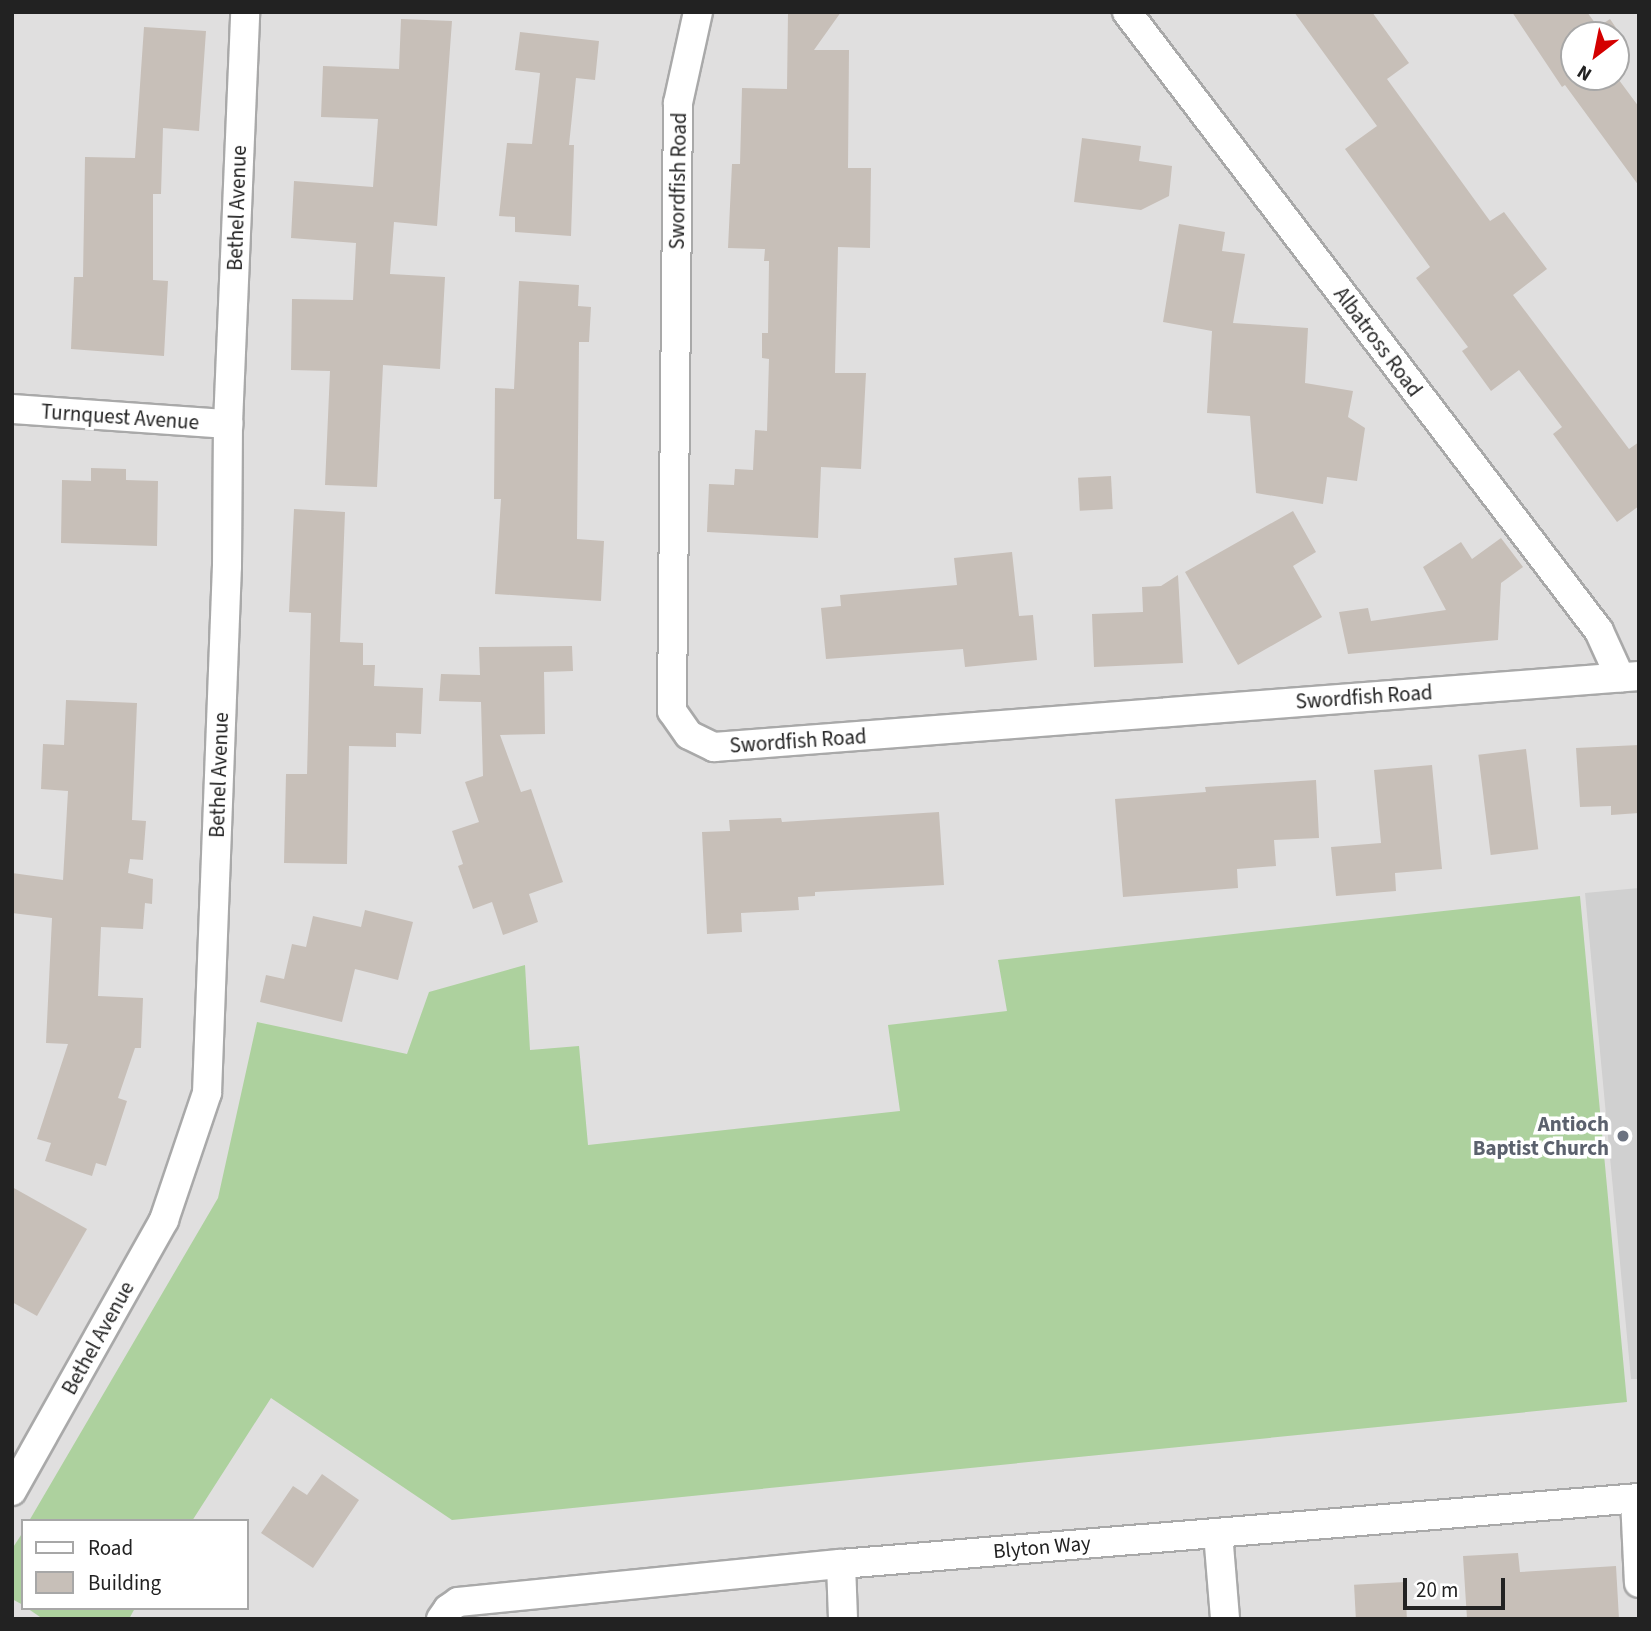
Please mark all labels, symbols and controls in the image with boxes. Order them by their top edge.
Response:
north arrow [1560,21,1630,91]
text: N [1572,58,1597,87]
street label: Swordfish Road [664,112,692,250]
street label: Bethel Avenue [222,145,252,271]
street label: Albatross Road [1329,282,1427,402]
street label: Turnquest Avenue [40,399,200,435]
street label: Swordfish Road [1295,680,1433,714]
street label: Bethel Avenue [204,712,234,838]
street label: Swordfish Road [729,724,867,758]
place label: Antioch Baptist Church [1473,1111,1609,1161]
marker: Antioch Baptist Church [1615,1128,1631,1144]
street label: Bethel Avenue [56,1277,140,1399]
legend [21,1519,248,1610]
street label: Blyton Way [992,1530,1092,1564]
text: Road [88,1533,133,1563]
scale bar [1406,1564,1508,1608]
text: Building [88,1568,161,1598]
text: 20 m [1416,1575,1458,1605]

